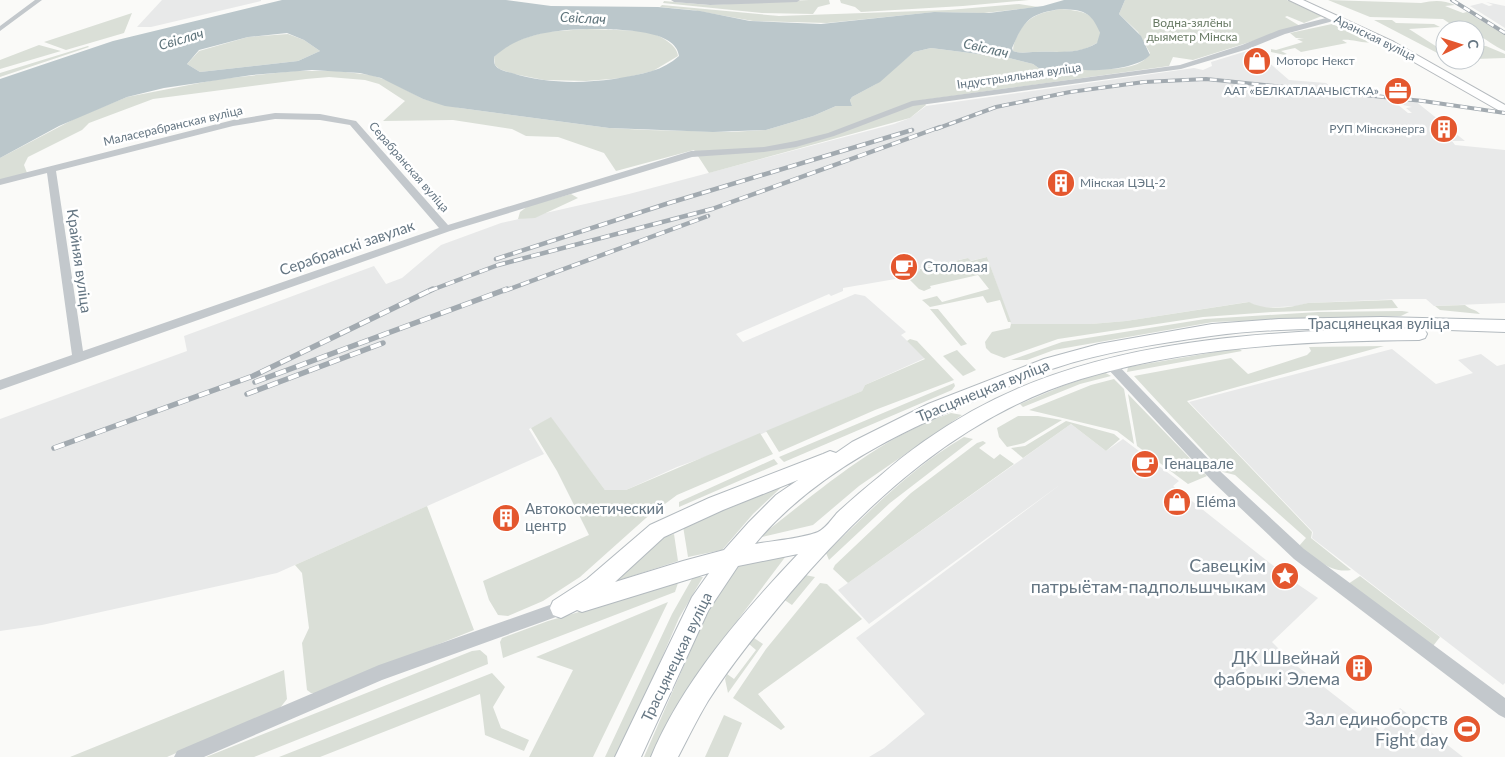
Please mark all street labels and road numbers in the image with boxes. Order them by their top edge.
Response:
street label: Аранская вуліца [1332,11,1419,64]
street label: Індустрыяльная вуліца [956,59,1082,92]
street label: Маласерабранская вуліца [102,102,244,149]
street label: Серабранская вуліца [366,118,453,215]
street label: Крайняя вуліца [64,208,96,314]
street label: Серабранскі завулак [277,215,417,279]
street label: Трасцянецкая вуліца [1308,314,1450,332]
street label: Трасцянецкая вуліца [914,355,1052,425]
street label: Трасцянецкая вуліца [637,589,715,724]

